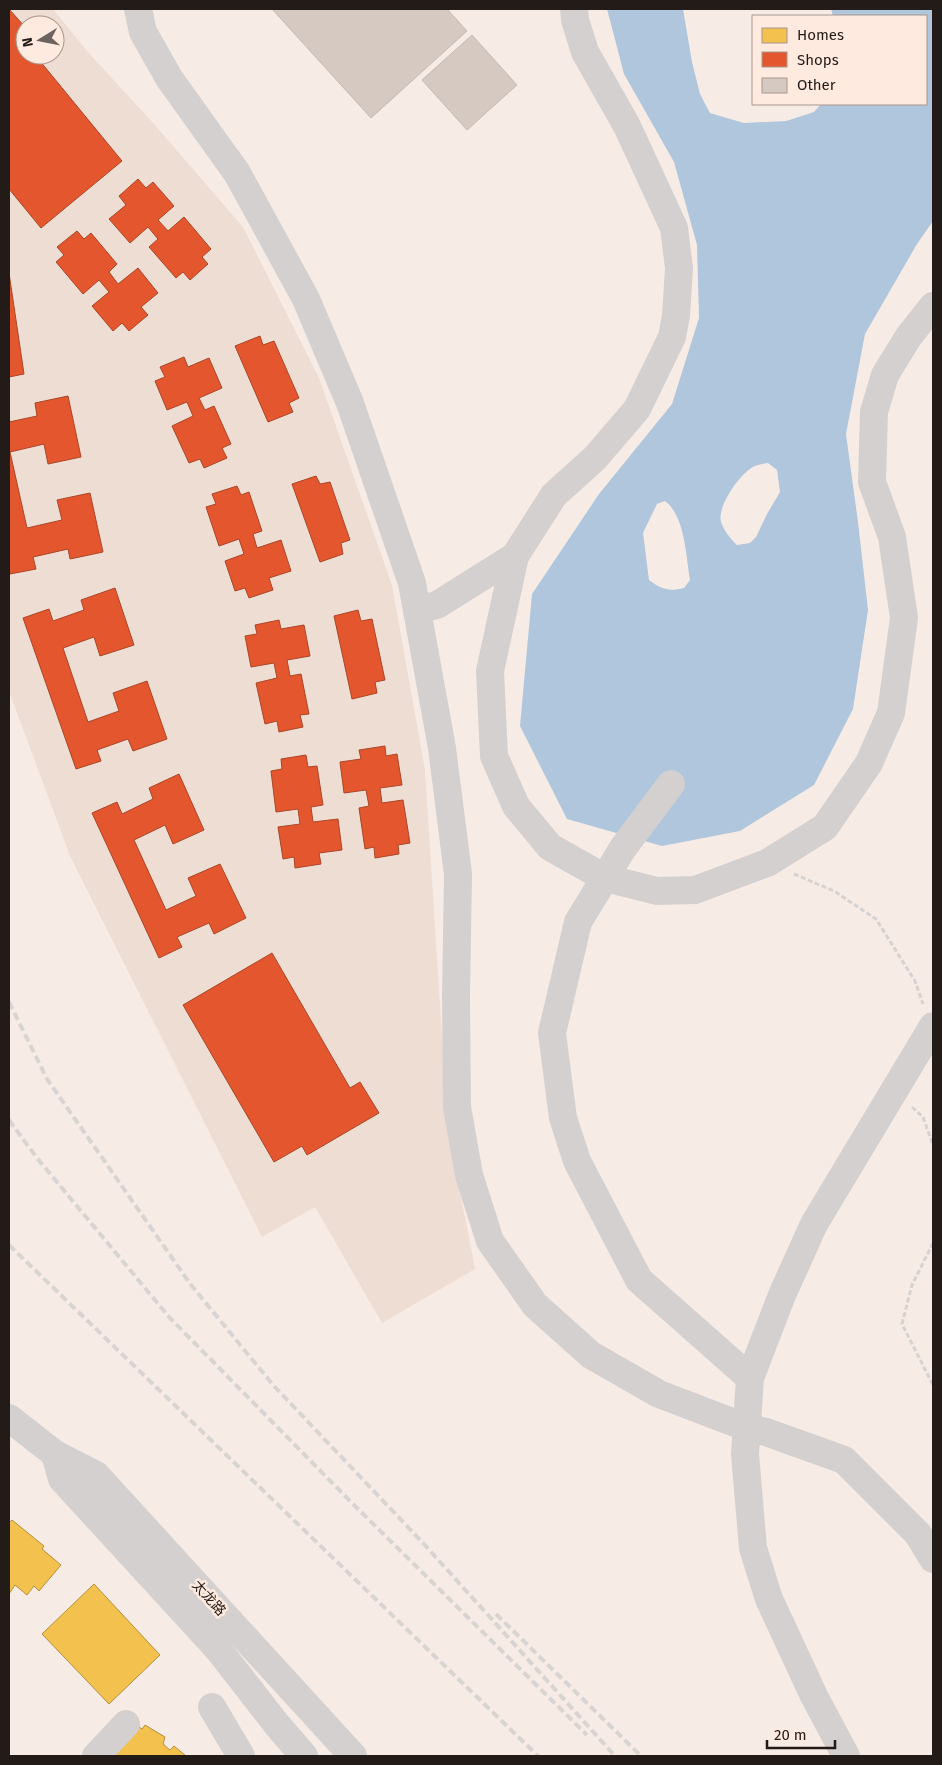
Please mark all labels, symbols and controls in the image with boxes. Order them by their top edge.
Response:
north arrow [15,15,65,65]
legend [752,15,927,105]
text: Homes [797,26,844,44]
text: N [19,36,37,48]
text: Shops [797,51,839,69]
text: Other [797,76,836,94]
street label: 太龙路 [189,1577,229,1619]
scale bar [767,1718,834,1750]
text: 20 m [774,1726,807,1744]

